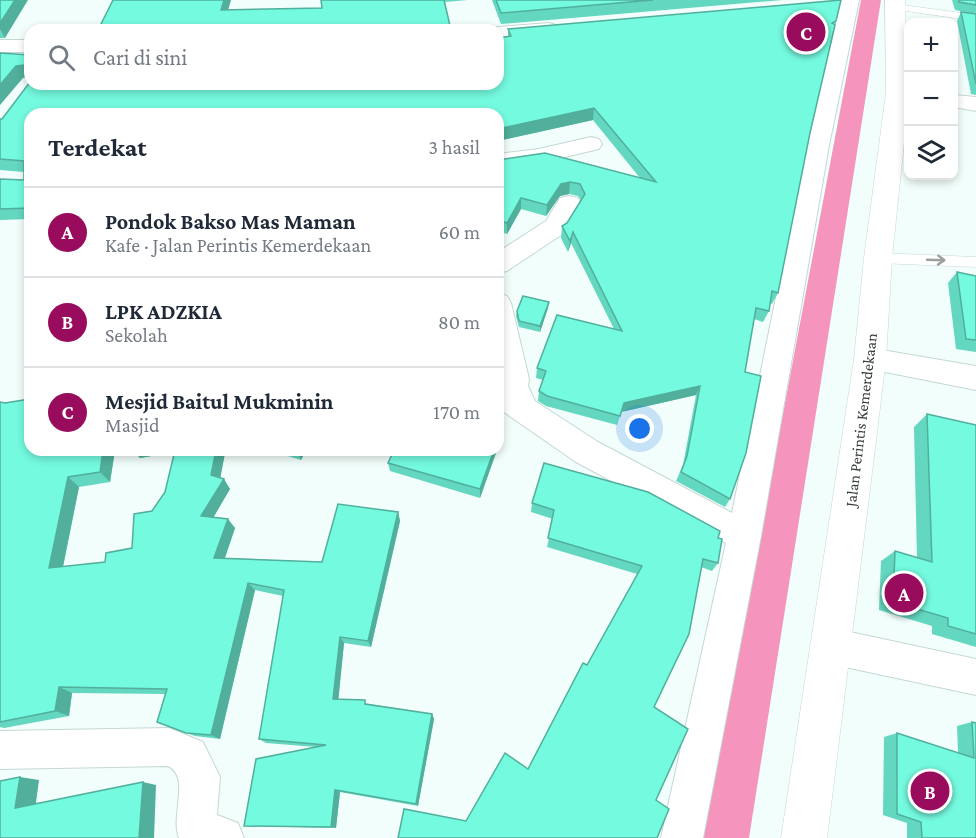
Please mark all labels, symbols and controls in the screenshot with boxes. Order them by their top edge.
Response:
pin: C [786,9,826,54]
map controls [904,18,958,180]
button: + [904,18,958,72]
search box [24,24,504,90]
icon: search [45,41,78,74]
text: Cari di sini [93,45,187,70]
button: − [904,72,958,126]
button: layers [904,126,958,180]
text: Terdekat [48,133,147,162]
text: 3 hasil [428,136,480,158]
text: Pondok Bakso Mas Maman [105,209,356,234]
text: A [62,221,73,243]
text: 60 m [439,221,480,243]
text: Kafe · Jalan Perintis Kemerdekaan [105,234,371,256]
one-way arrow [925,254,945,265]
text: LPK ADZKIA [105,299,222,324]
text: B [62,311,73,333]
text: 80 m [438,311,480,333]
text: Sekolah [105,324,168,346]
street label: Jalan Perintis Kemerdekaan [842,332,881,510]
text: Mesjid Baitul Mukminin [105,389,333,414]
text: C [61,401,74,423]
text: 170 m [433,401,480,423]
text: Masjid [105,414,159,436]
your location [625,414,654,443]
pin: A [884,570,924,616]
pin: B [910,768,950,814]

